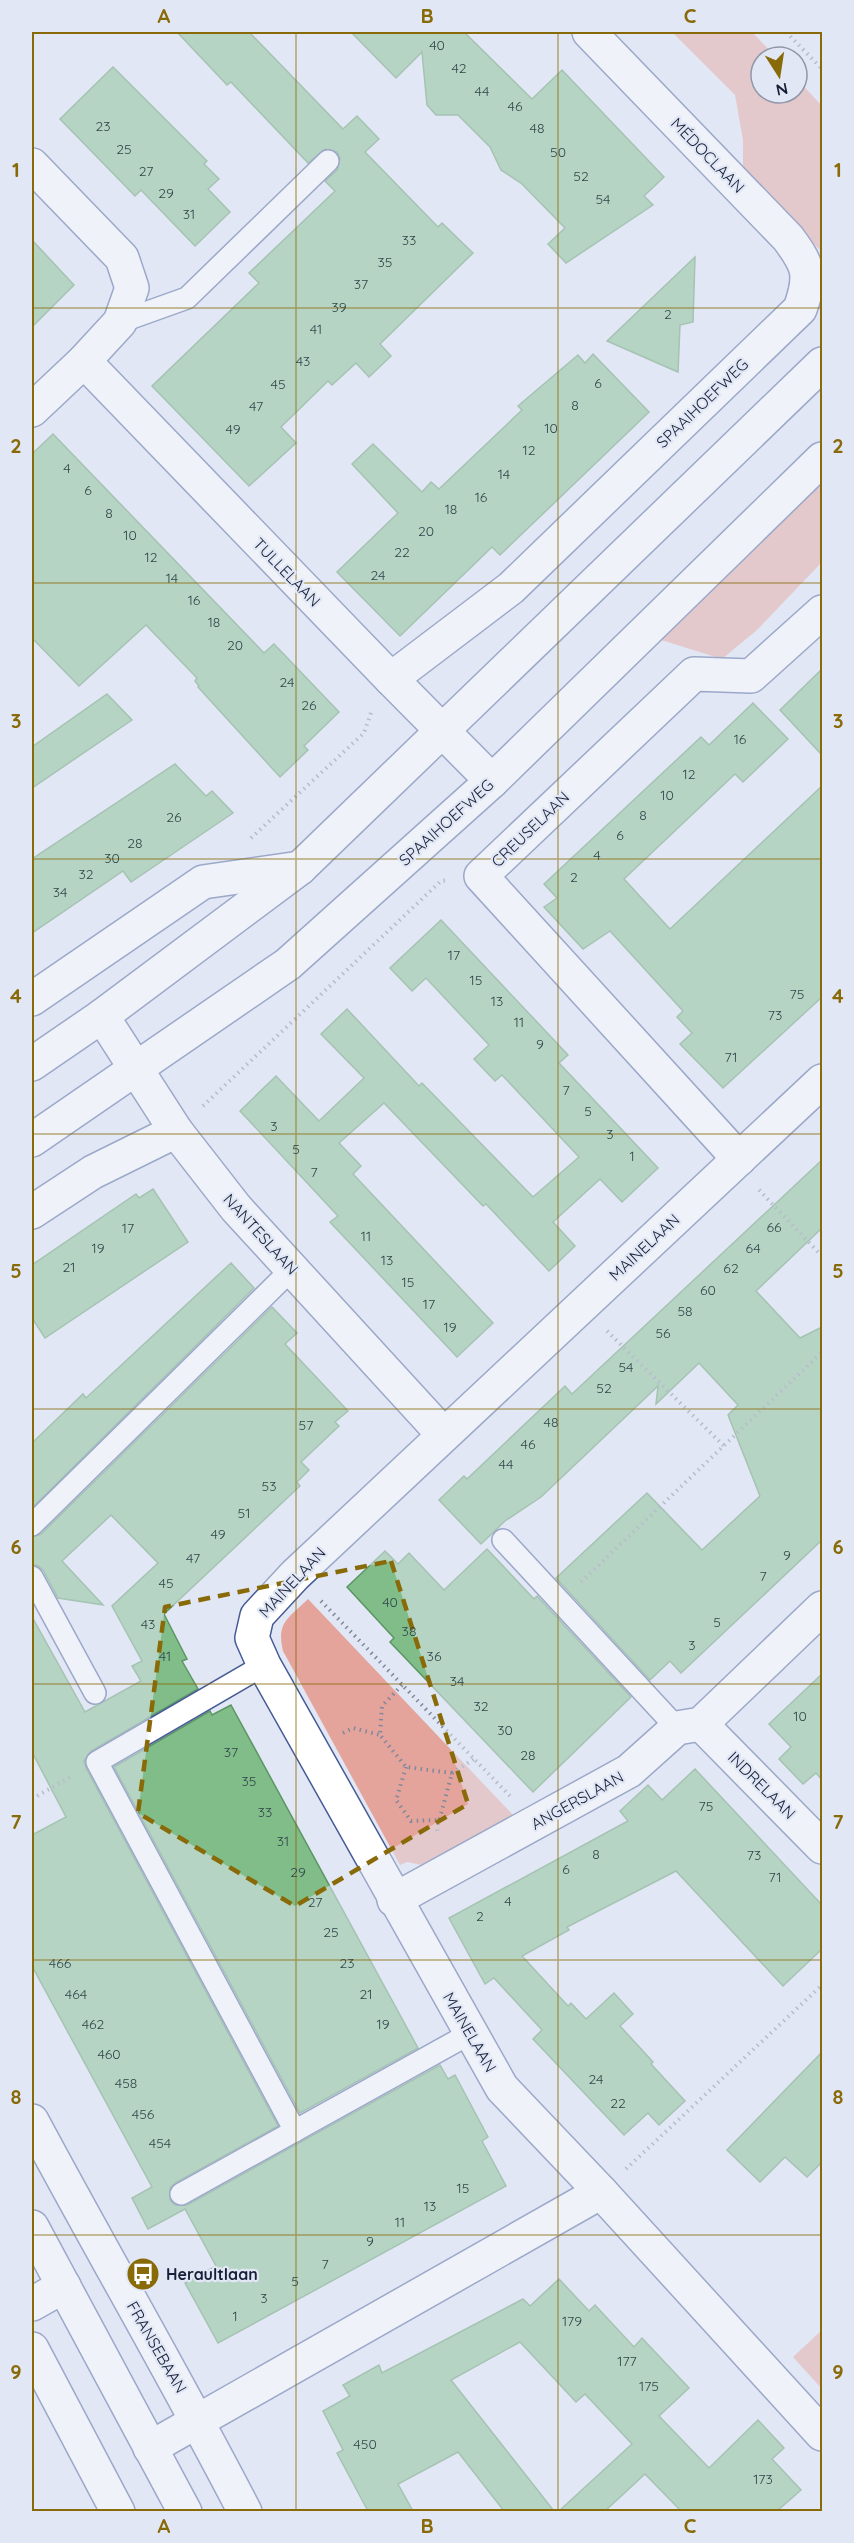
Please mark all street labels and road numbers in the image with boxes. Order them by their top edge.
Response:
street label: MÉDOCLAAN [667,113,749,197]
street label: SPAAIHOEFWEG [652,354,752,452]
street label: TULLELAAN [249,533,325,611]
street label: SPAAIHOEFWEG [395,774,497,870]
street label: CREUSELAAN [487,787,573,871]
street label: NANTESLAAN [219,1189,303,1279]
street label: MAINELAAN [605,1209,683,1285]
street label: MAINELAAN [254,1543,330,1621]
street label: INDRELAAN [724,1747,800,1823]
street label: ANGERSLAAN [527,1766,627,1834]
street label: MAINELAAN [439,1988,501,2076]
street label: FRANSEBAAN [123,2298,191,2396]

